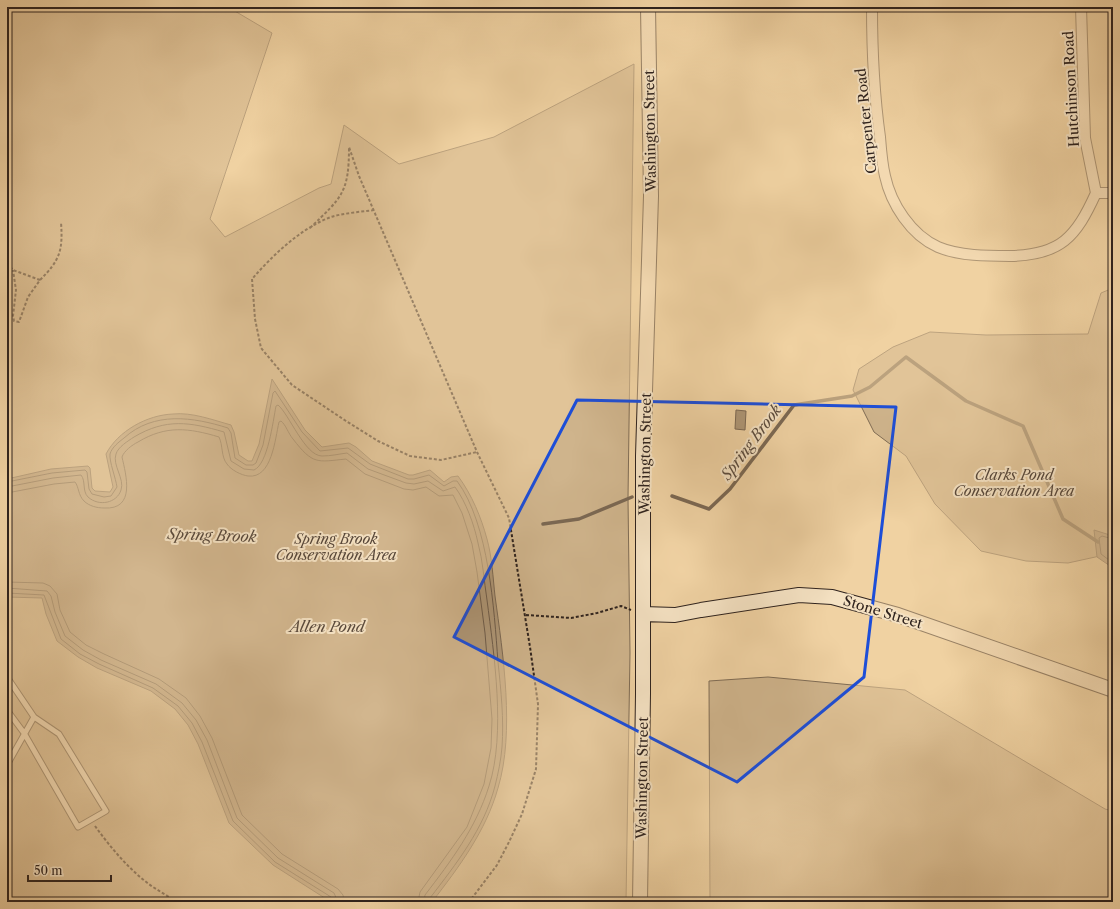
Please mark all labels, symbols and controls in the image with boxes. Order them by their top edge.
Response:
street label: Hutchinson Road [1059,30,1083,148]
street label: Carpenter Road [851,67,880,175]
street label: Washington Street [640,70,660,193]
street label: Washington Street [635,393,655,516]
water label: Spring Brook [716,401,786,484]
park label: Clarks Pond Conservation Area [954,466,1075,500]
water label: Spring Brook [166,524,257,546]
park label: Spring Brook Conservation Area [276,530,397,564]
street label: Stone Street [841,591,925,633]
water label: Allen Pond [287,617,367,636]
street label: Washington Street [632,717,652,840]
scale bar [28,857,111,883]
text: 50 m [34,863,63,878]

